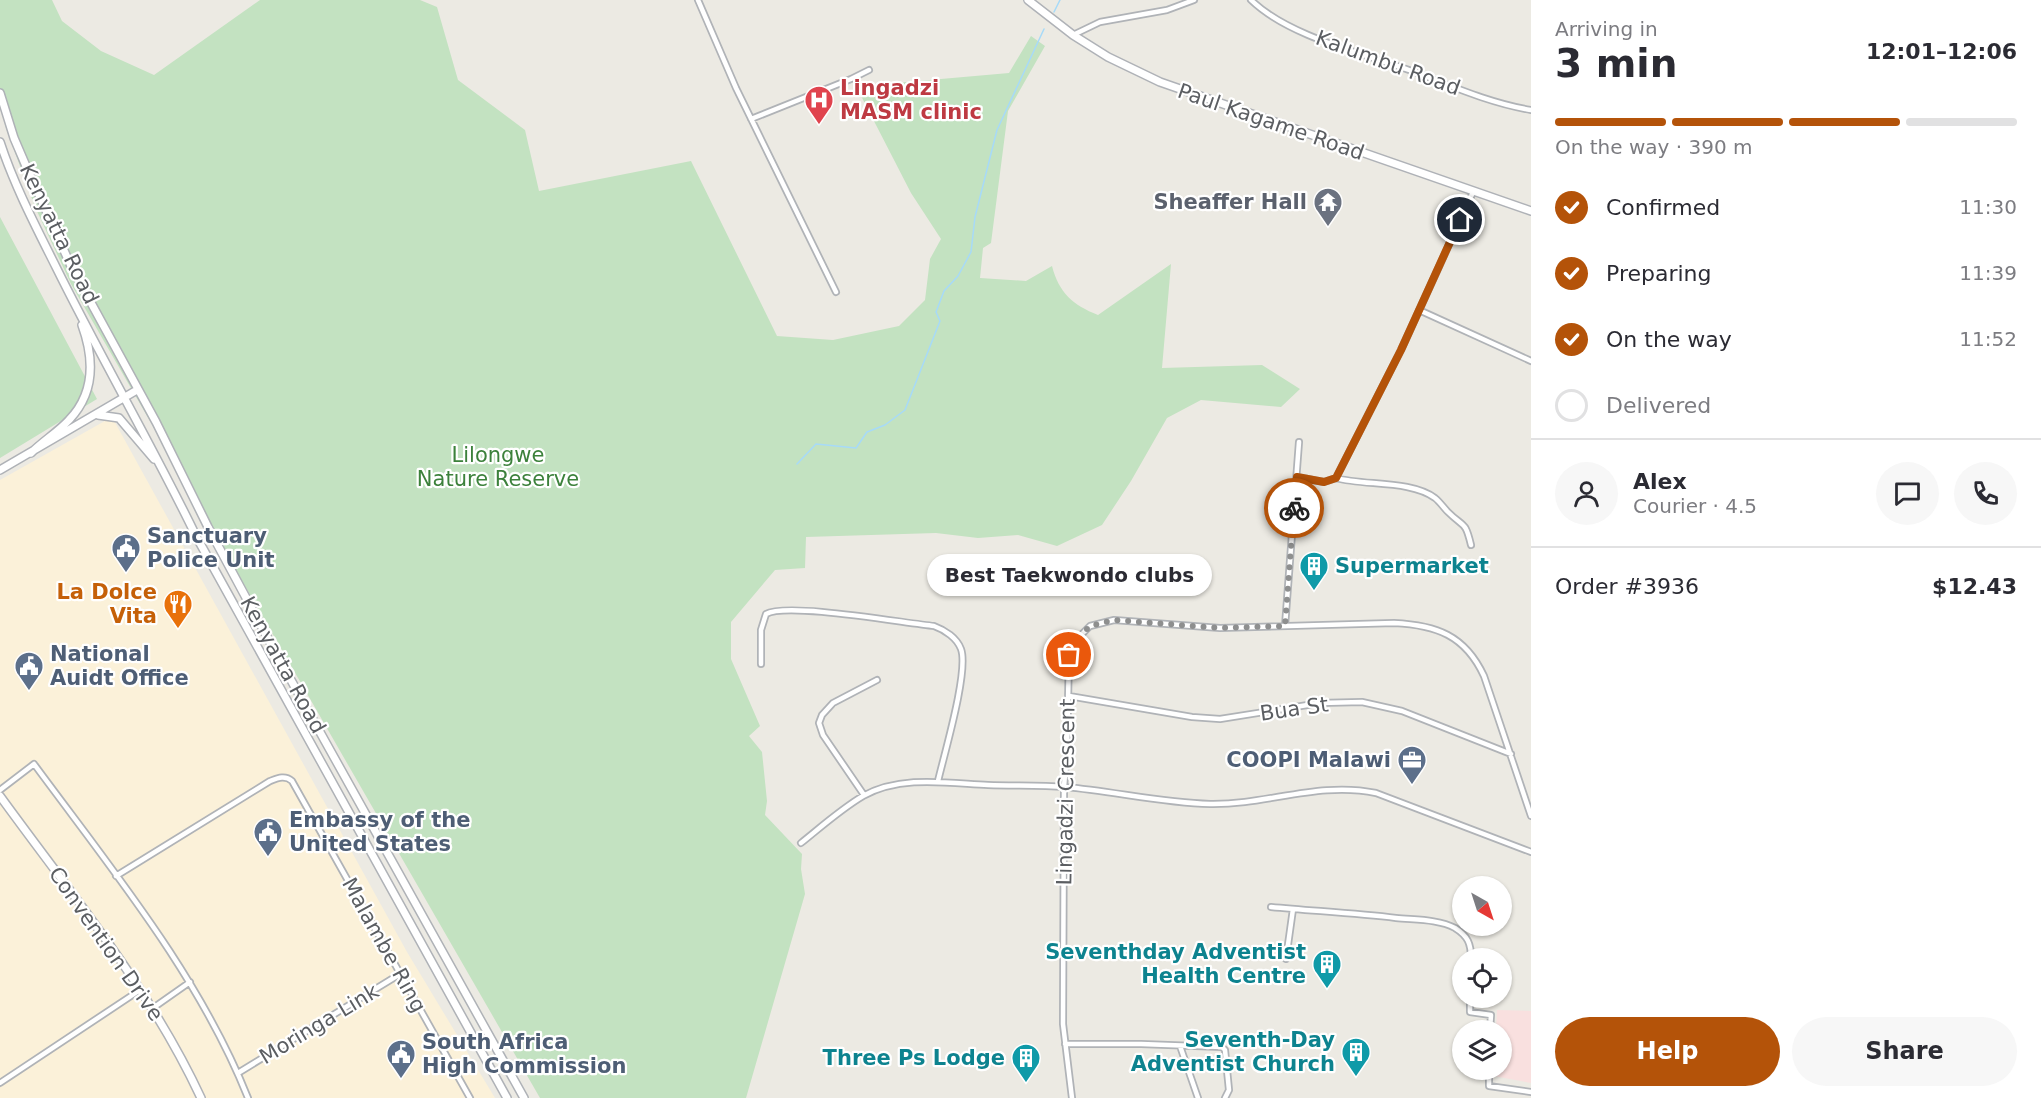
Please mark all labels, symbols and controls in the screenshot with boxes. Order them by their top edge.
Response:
text: Arriving in [1555,17,1658,41]
street label: Kalumbu Road [1313,26,1463,100]
text: 12:01–12:06 [1866,39,2017,64]
text: 3 min [1555,41,1677,86]
place label: Lingadzi MASM clinic [840,76,982,124]
street label: Paul Kagame Road [1175,79,1367,165]
hospital icon: Lingadzi MASM clinic [803,84,835,126]
text: On the way · 390 m [1555,135,1753,159]
street label: Kenyatta Road [15,160,103,308]
temple icon: Sheaffer Hall [1312,186,1344,228]
place label: Sheaffer Hall [1153,190,1307,214]
icon: check [1555,191,1588,224]
pin [1434,194,1485,245]
text: Confirmed [1606,195,1720,220]
text: 11:30 [1959,195,2017,219]
icon: home [1443,203,1476,236]
icon: check [1555,257,1588,290]
text: Preparing [1606,261,1712,286]
text: 11:39 [1959,261,2017,285]
icon: check [1555,323,1588,356]
text: On the way [1606,327,1732,352]
text: 11:52 [1959,327,2017,351]
text: Delivered [1606,393,1711,418]
park label: Lilongwe Nature Reserve [417,443,579,491]
button: person [1555,462,1618,525]
button: chat [1876,462,1939,525]
button: phone [1954,462,2017,525]
text: Alex [1633,469,1687,494]
courier [1264,478,1324,538]
icon: bike [1278,492,1311,525]
text: Courier · 4.5 [1633,494,1757,518]
place label: Sanctuary Police Unit [147,524,274,572]
public building icon: Sanctuary Police Unit [110,532,142,574]
building icon: Supermarket [1298,550,1330,592]
callout: Best Taekwondo clubs [926,553,1212,595]
place label: Supermarket [1335,554,1489,578]
text: Best Taekwondo clubs [945,563,1194,587]
text: Order #3936 [1555,574,1699,599]
text: $12.43 [1932,574,2017,599]
place label: La Dolce Vita [56,580,157,628]
restaurant icon: La Dolce Vita [162,588,194,630]
street label: Kenyatta Road [235,592,331,738]
pin [1043,629,1094,680]
icon: bag [1052,638,1085,671]
place label: National Auidt Office [50,642,189,690]
public building icon: National Auidt Office [13,650,45,692]
street label: Bua St [1258,692,1330,726]
street label: Lingadzi Crescent [1052,698,1080,886]
office icon: COOPI Malawi [1396,744,1428,786]
place label: COOPI Malawi [1226,748,1391,772]
place label: Embassy of the United States [289,808,471,856]
public building icon: Embassy of the United States [252,816,284,858]
street label: Convention Drive [44,862,168,1026]
street label: Malambe Ring [337,874,431,1016]
north arrow [1452,876,1512,936]
map controls [1452,876,1512,1080]
place label: Seventhday Adventist Health Centre [1045,940,1306,988]
building icon: Seventhday Adventist Health Centre [1311,948,1343,990]
button: locate [1452,948,1512,1008]
street label: Moringa Link [255,979,384,1069]
button: Help [1555,1017,1780,1086]
button: Share [1792,1017,2017,1086]
button: layers [1452,1020,1512,1080]
place label: Seventh-Day Adventist Church [1131,1028,1335,1076]
place label: South Africa High Commission [422,1030,626,1078]
building icon: Seventh-Day Adventist Church [1340,1036,1372,1078]
public building icon: South Africa High Commission [385,1038,417,1080]
building icon: Three Ps Lodge [1010,1042,1042,1084]
place label: Three Ps Lodge [823,1046,1005,1070]

